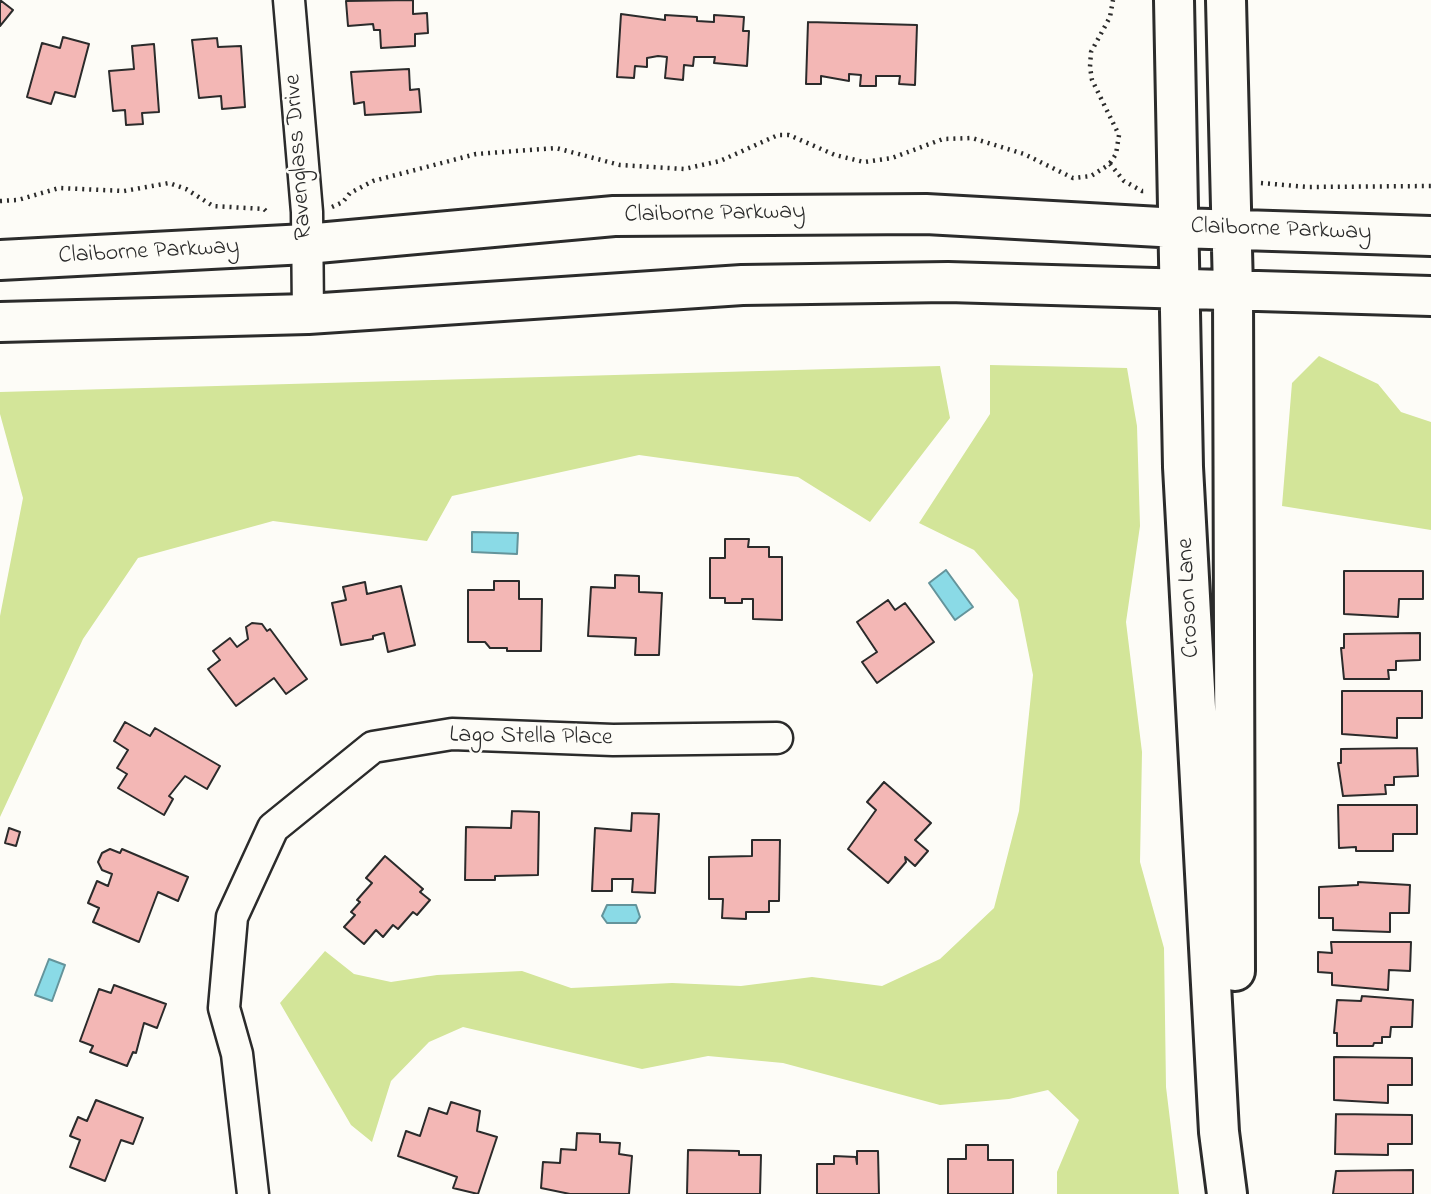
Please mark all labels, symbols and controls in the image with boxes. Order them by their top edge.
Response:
street label: Ravenglass Drive [280,73,320,241]
street label: Claiborne Parkway [624,199,806,231]
street label: Claiborne Parkway [1190,213,1372,249]
street label: Claiborne Parkway [58,234,240,272]
street label: Croson Lane [1172,537,1208,659]
street label: Lago Stella Place [449,722,613,754]

